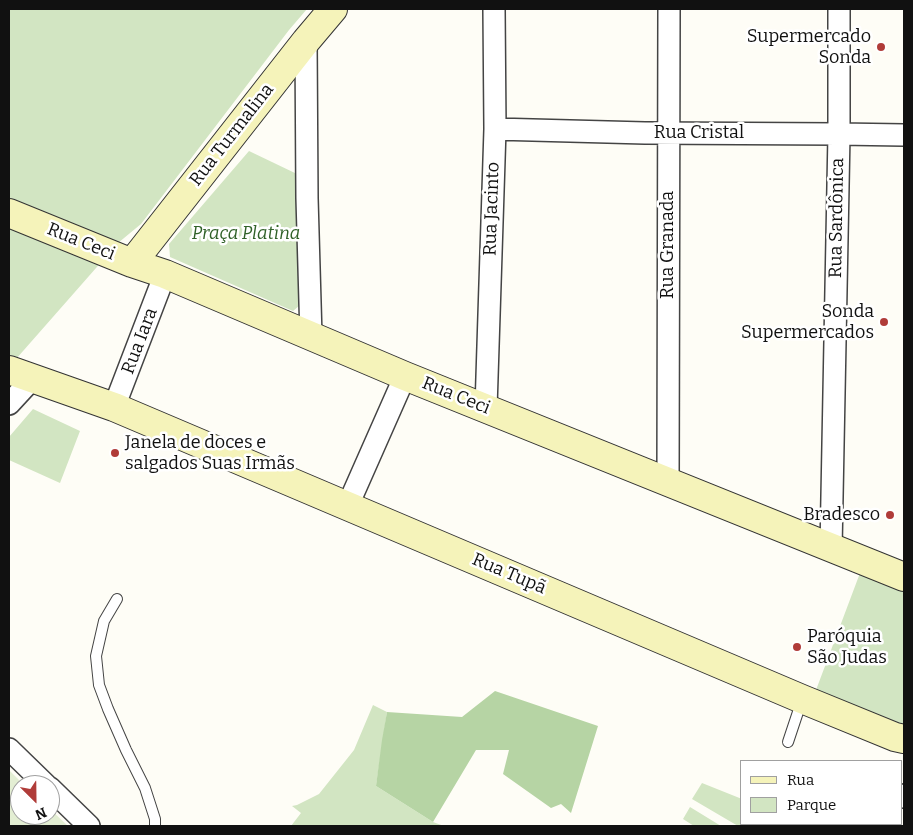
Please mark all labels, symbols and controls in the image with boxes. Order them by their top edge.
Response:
place label: Supermercado Sonda [747,26,871,68]
marker: Supermercado Sonda [875,41,887,53]
street label: Rua Turmalina [185,79,279,191]
street label: Rua Cristal [654,122,744,144]
street label: Rua Sardônica [825,158,849,278]
street label: Rua Jacinto [480,162,504,256]
street label: Rua Granada [657,191,679,299]
street label: Rua Ceci [44,219,118,265]
park label: Praça Platina [192,223,300,245]
place label: Sonda Supermercados [741,301,874,344]
street label: Rua Iara [118,305,162,377]
marker: Sonda Supermercados [878,316,890,328]
street label: Rua Ceci [419,373,493,419]
place label: Janela de doces e salgados Suas Irmãs [125,432,295,474]
marker: Janela de doces e salgados Suas Irmãs [109,447,121,459]
place label: Bradesco [803,504,880,526]
marker: Bradesco [884,509,896,521]
street label: Rua Tupã [469,549,549,599]
place label: Paróquia São Judas [807,626,887,669]
marker: Paróquia São Judas [791,641,803,653]
legend [740,760,903,825]
text: Rua [787,771,814,789]
north arrow [10,775,60,825]
text: Parque [787,796,836,814]
text: N [32,803,49,823]

